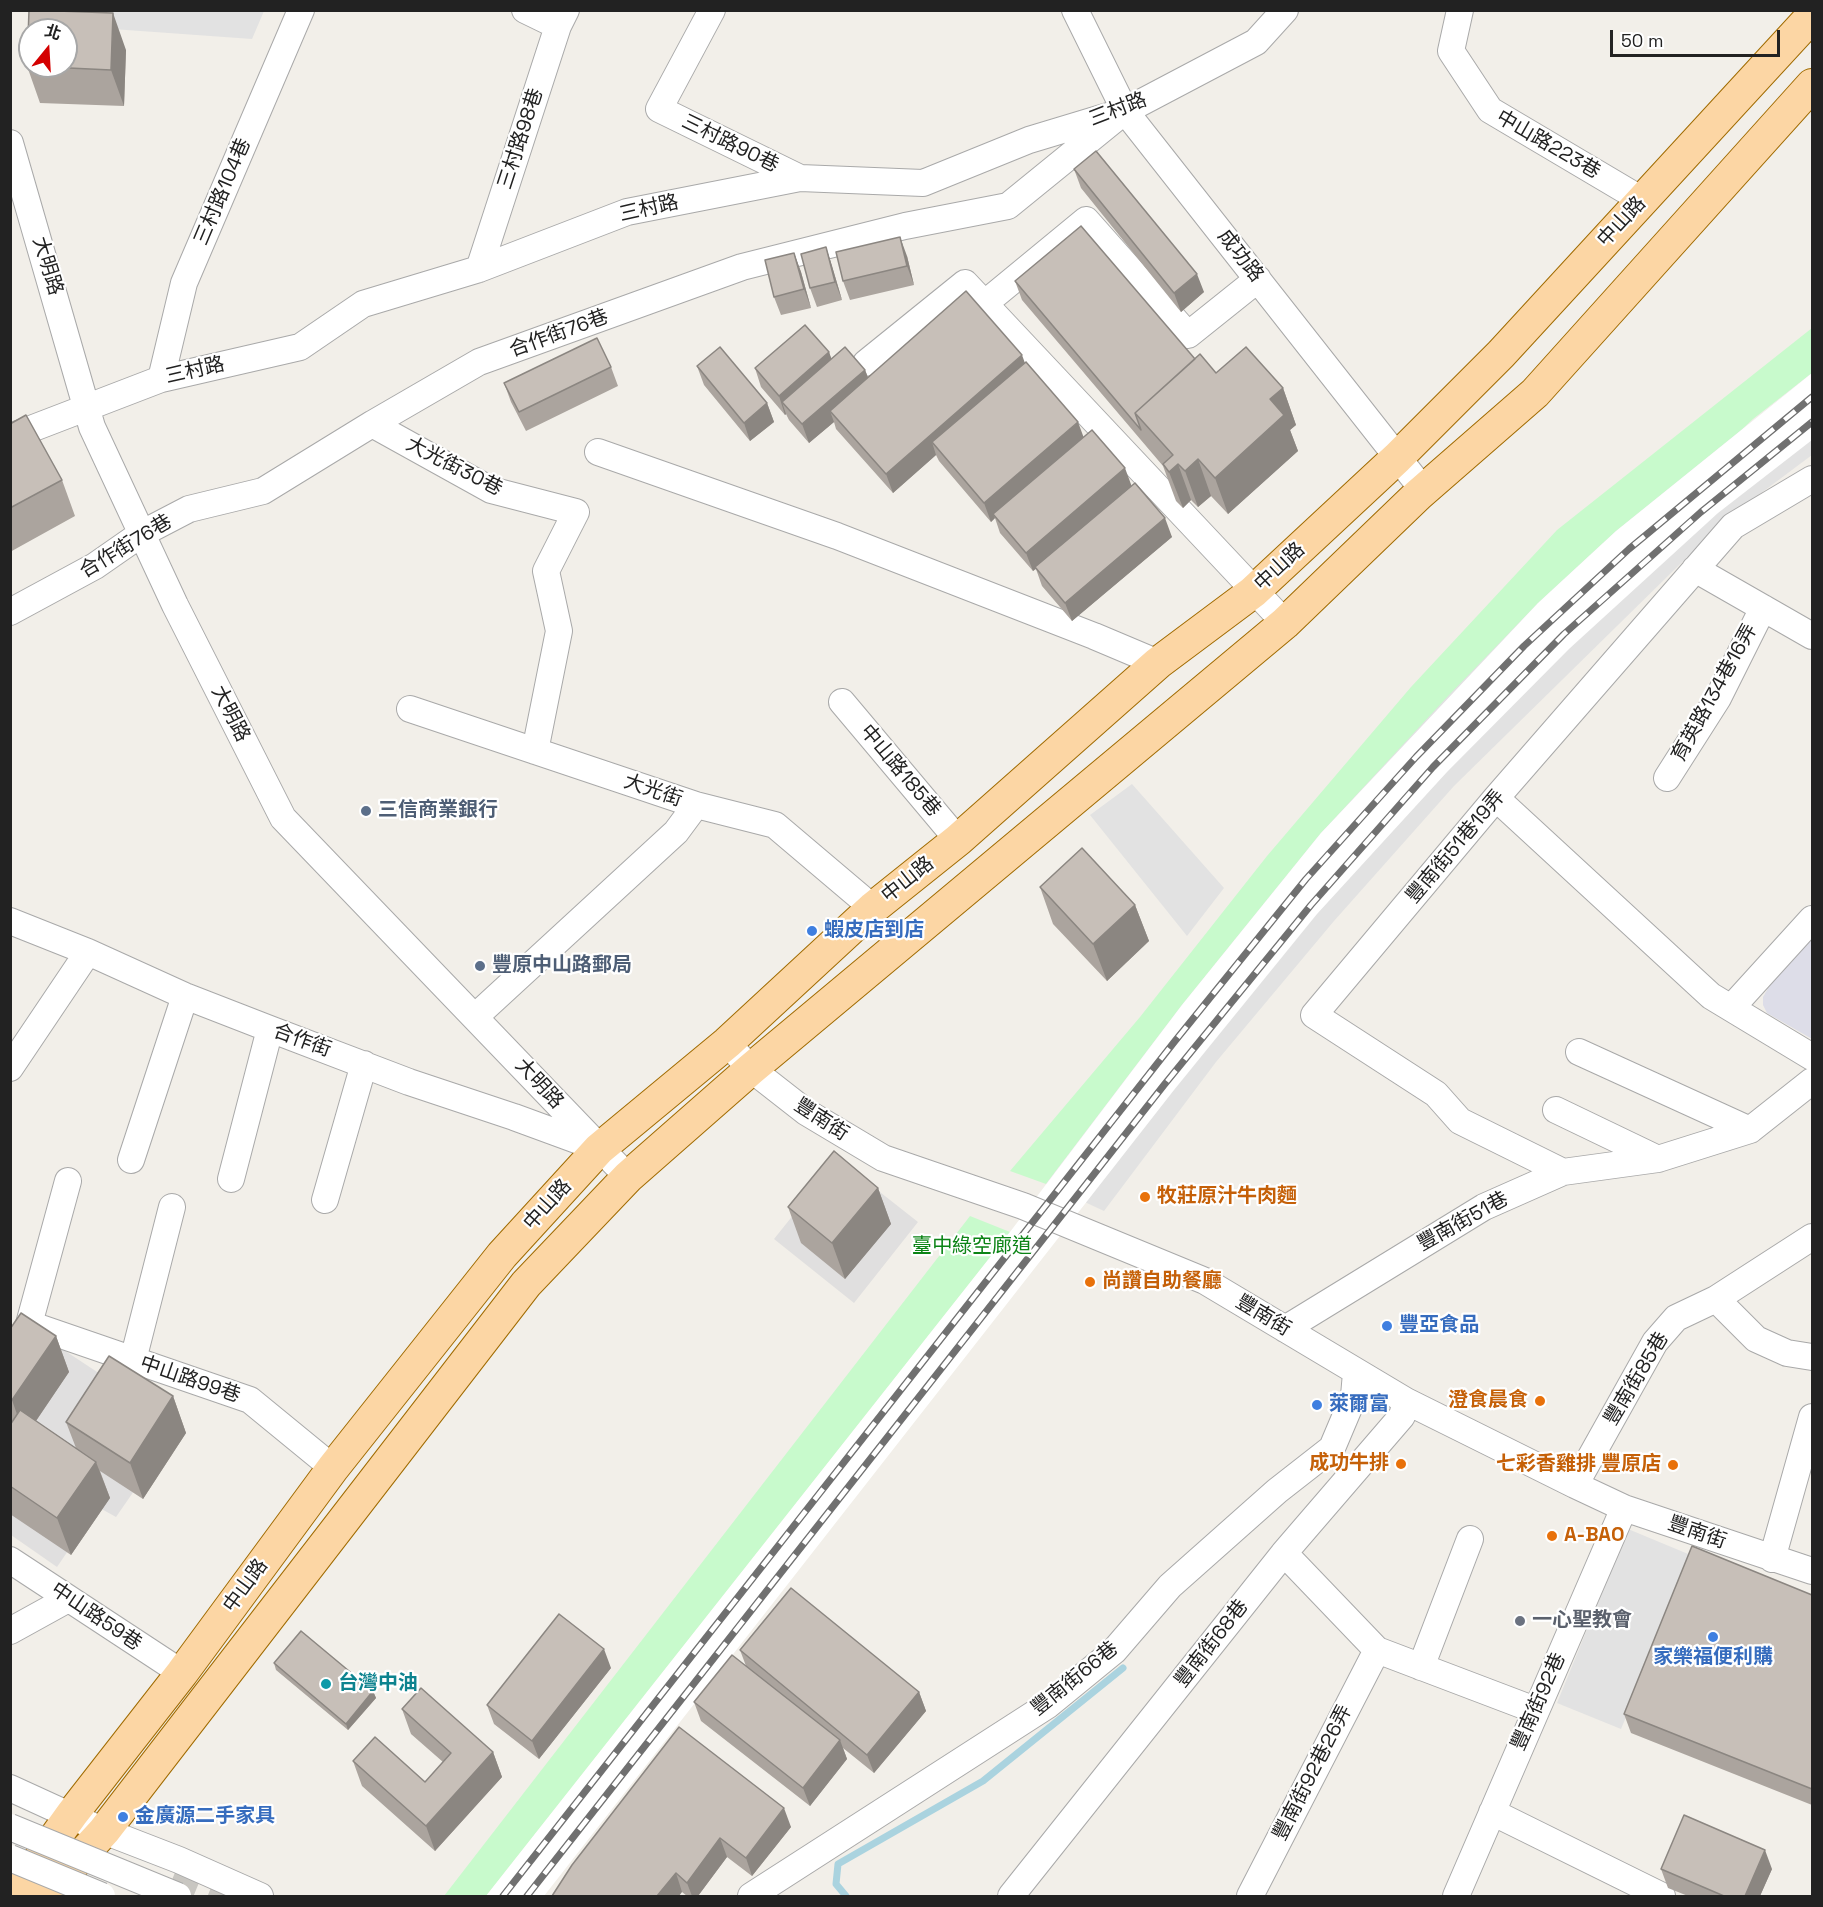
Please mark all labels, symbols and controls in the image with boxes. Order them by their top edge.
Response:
north arrow [18,18,78,78]
scale bar [1613,18,1782,56]
text: 北 [42,20,64,45]
text: 50 m [1621,29,1663,52]
street label: 三村路98巷 [493,86,549,192]
street label: 三村路 [1086,88,1150,132]
street label: 中山路223巷 [1492,106,1604,184]
street label: 三村路90巷 [678,110,782,178]
street label: 三村路104巷 [190,135,256,249]
street label: 三村路 [617,191,681,227]
street label: 中山路 [1593,192,1651,252]
street label: 成功路 [1212,225,1268,287]
street label: 大明路 [27,234,67,298]
street label: 合作街76巷 [506,305,612,363]
street label: 三村路 [163,353,227,389]
street label: 大光街30巷 [402,432,506,502]
street label: 合作街76巷 [76,510,176,584]
street label: 中山路 [1250,538,1310,596]
street label: 育英路134巷16弄 [1667,620,1763,766]
street label: 大明路 [206,682,254,746]
street label: 中山路185巷 [855,720,945,822]
street label: 大光街 [621,770,685,812]
street label: 豐南街51巷19弄 [1402,785,1510,909]
place label: 三信商業銀行 [378,799,498,823]
marker: 三信商業銀行 [359,804,373,818]
street label: 中山路 [877,852,939,908]
place label: 蝦皮店到店 [824,919,924,943]
marker: 蝦皮店到店 [805,924,819,938]
place label: 豐原中山路郵局 [492,954,632,978]
marker: 豐原中山路郵局 [473,959,487,973]
street label: 合作街 [270,1019,334,1063]
street label: 大明路 [510,1054,568,1114]
street label: 豐南街 [789,1094,853,1146]
street label: 中山路 [519,1175,577,1235]
place label: 牧莊原汁牛肉麵 [1157,1185,1297,1209]
street label: 豐南街51巷 [1413,1187,1513,1257]
marker: 牧莊原汁牛肉麵 [1138,1190,1152,1204]
park label: 臺中綠空廊道 [912,1235,1032,1259]
place label: 尚讚自助餐廳 [1102,1270,1222,1294]
marker: 尚讚自助餐廳 [1083,1275,1097,1289]
street label: 豐南街 [1231,1290,1295,1342]
place label: 豐亞食品 [1399,1314,1479,1338]
marker: 豐亞食品 [1380,1319,1394,1333]
street label: 豐南街85巷 [1600,1328,1674,1430]
street label: 中山路99巷 [137,1352,243,1408]
place label: 澄食晨食 [1448,1389,1528,1413]
place label: 萊爾富 [1329,1393,1389,1417]
marker: 澄食晨食 [1533,1394,1547,1408]
marker: 萊爾富 [1310,1398,1324,1412]
place label: 成功牛排 [1309,1452,1389,1476]
place label: 七彩香雞排 豐原店 [1496,1453,1661,1477]
marker: 成功牛排 [1394,1457,1408,1471]
marker: 七彩香雞排 豐原店 [1666,1458,1680,1472]
street label: 豐南街 [1665,1512,1729,1554]
place label: A-BAO [1564,1524,1624,1548]
marker: A-BAO [1545,1529,1559,1543]
street label: 中山路 [219,1555,273,1617]
street label: 中山路59巷 [46,1578,146,1656]
street label: 豐南街68巷 [1170,1595,1254,1693]
place label: 一心聖教會 [1532,1609,1632,1633]
marker: 一心聖教會 [1513,1614,1527,1628]
marker: 家樂福便利購 [1706,1630,1720,1644]
street label: 豐南街66巷 [1027,1637,1123,1721]
place label: 家樂福便利購 [1653,1646,1773,1670]
street label: 豐南街92巷 [1507,1649,1571,1755]
place label: 台灣中油 [338,1672,418,1696]
marker: 台灣中油 [319,1677,333,1691]
street label: 豐南街92巷26弄 [1269,1701,1357,1845]
place label: 金廣源二手家具 [135,1805,275,1829]
marker: 金廣源二手家具 [116,1810,130,1824]

